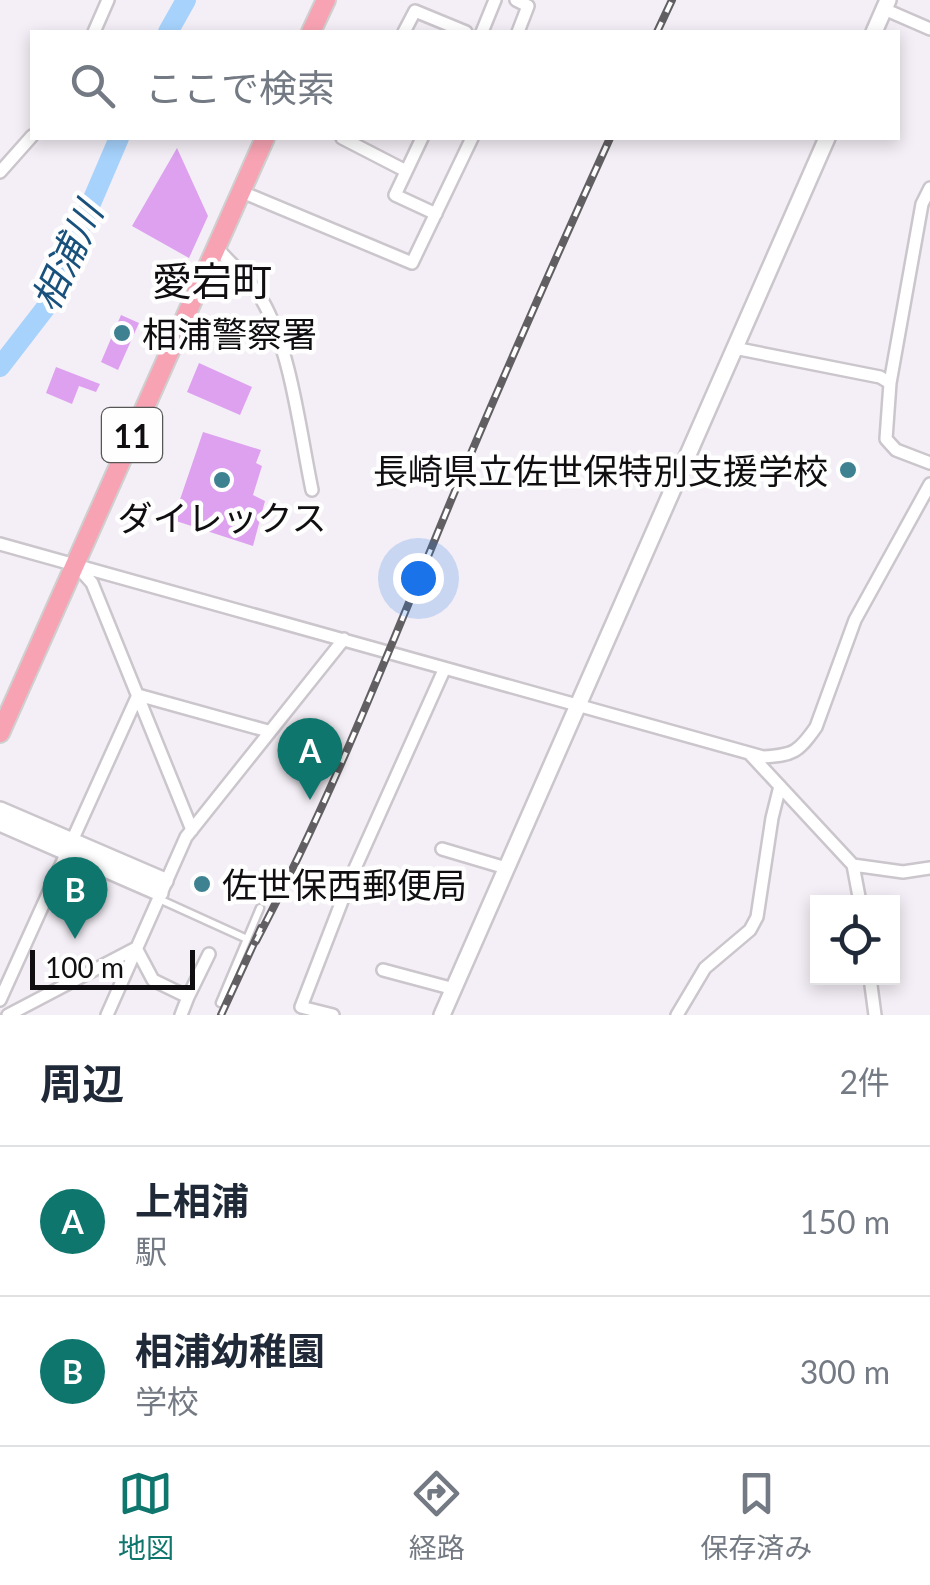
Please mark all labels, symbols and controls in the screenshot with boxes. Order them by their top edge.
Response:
search box [30,30,900,140]
icon: search [65,58,120,113]
text: ここで検索 [145,64,335,110]
water label: 相浦川 [21,191,113,317]
district label: 愛宕町 [152,257,272,305]
place label: 相浦警察署 [142,312,317,354]
marker: 相浦警察署 [111,322,133,344]
road number: 11 [102,408,162,462]
place label: 長崎県立佐世保特別支援学校 [373,449,828,491]
marker: 長崎県立佐世保特別支援学校 [837,459,859,481]
marker: ダイレックス [211,469,233,491]
place label: ダイレックス [118,496,326,538]
your location [393,553,444,604]
pin: A [278,718,342,800]
pin: B [42,856,108,939]
place label: 佐世保西郵便局 [222,863,467,905]
marker: 佐世保西郵便局 [191,873,213,895]
map controls [810,895,900,985]
button: locate [810,895,900,985]
scale bar [30,945,195,990]
text: 100 m [45,950,124,984]
text: 周辺 [40,1058,124,1108]
text: 2件 [839,1062,890,1101]
text: 上相浦 [135,1177,249,1223]
text: A [61,1202,84,1241]
text: 150 m [800,1202,890,1241]
text: 駅 [135,1231,167,1270]
text: 相浦幼稚園 [135,1327,325,1373]
text: B [62,1352,83,1391]
text: 300 m [800,1352,890,1391]
text: 学校 [135,1381,199,1420]
tab: 地図 [118,1466,174,1566]
tab: 経路 [409,1466,465,1566]
tab: 保存済み [700,1466,812,1566]

